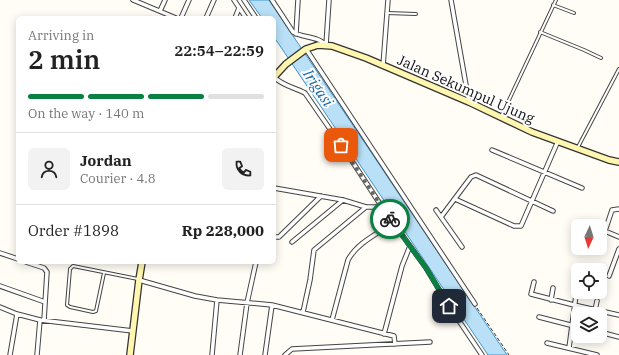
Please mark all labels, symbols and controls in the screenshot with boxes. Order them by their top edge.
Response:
text: Arriving in [28,27,94,44]
text: 22:54–22:59 [174,41,264,60]
text: 2 min [28,42,100,76]
street label: Jalan Sekumpul Ujung [395,51,538,128]
water label: Irigasi [299,65,338,110]
text: On the way · 140 m [28,105,144,122]
pin [324,128,358,162]
icon: bag [330,134,352,156]
button: person [28,148,70,190]
button: phone [222,148,264,190]
text: Jordan [80,151,132,170]
text: Courier · 4.8 [80,170,156,187]
courier [370,199,410,239]
icon: bike [379,208,401,230]
north arrow [571,219,607,255]
map controls [571,219,607,343]
text: Order #1898 [28,221,119,240]
text: Rp 228,000 [182,221,264,240]
button: locate [571,263,607,299]
pin [432,289,466,323]
icon: home [438,295,460,317]
button: layers [571,307,607,343]

